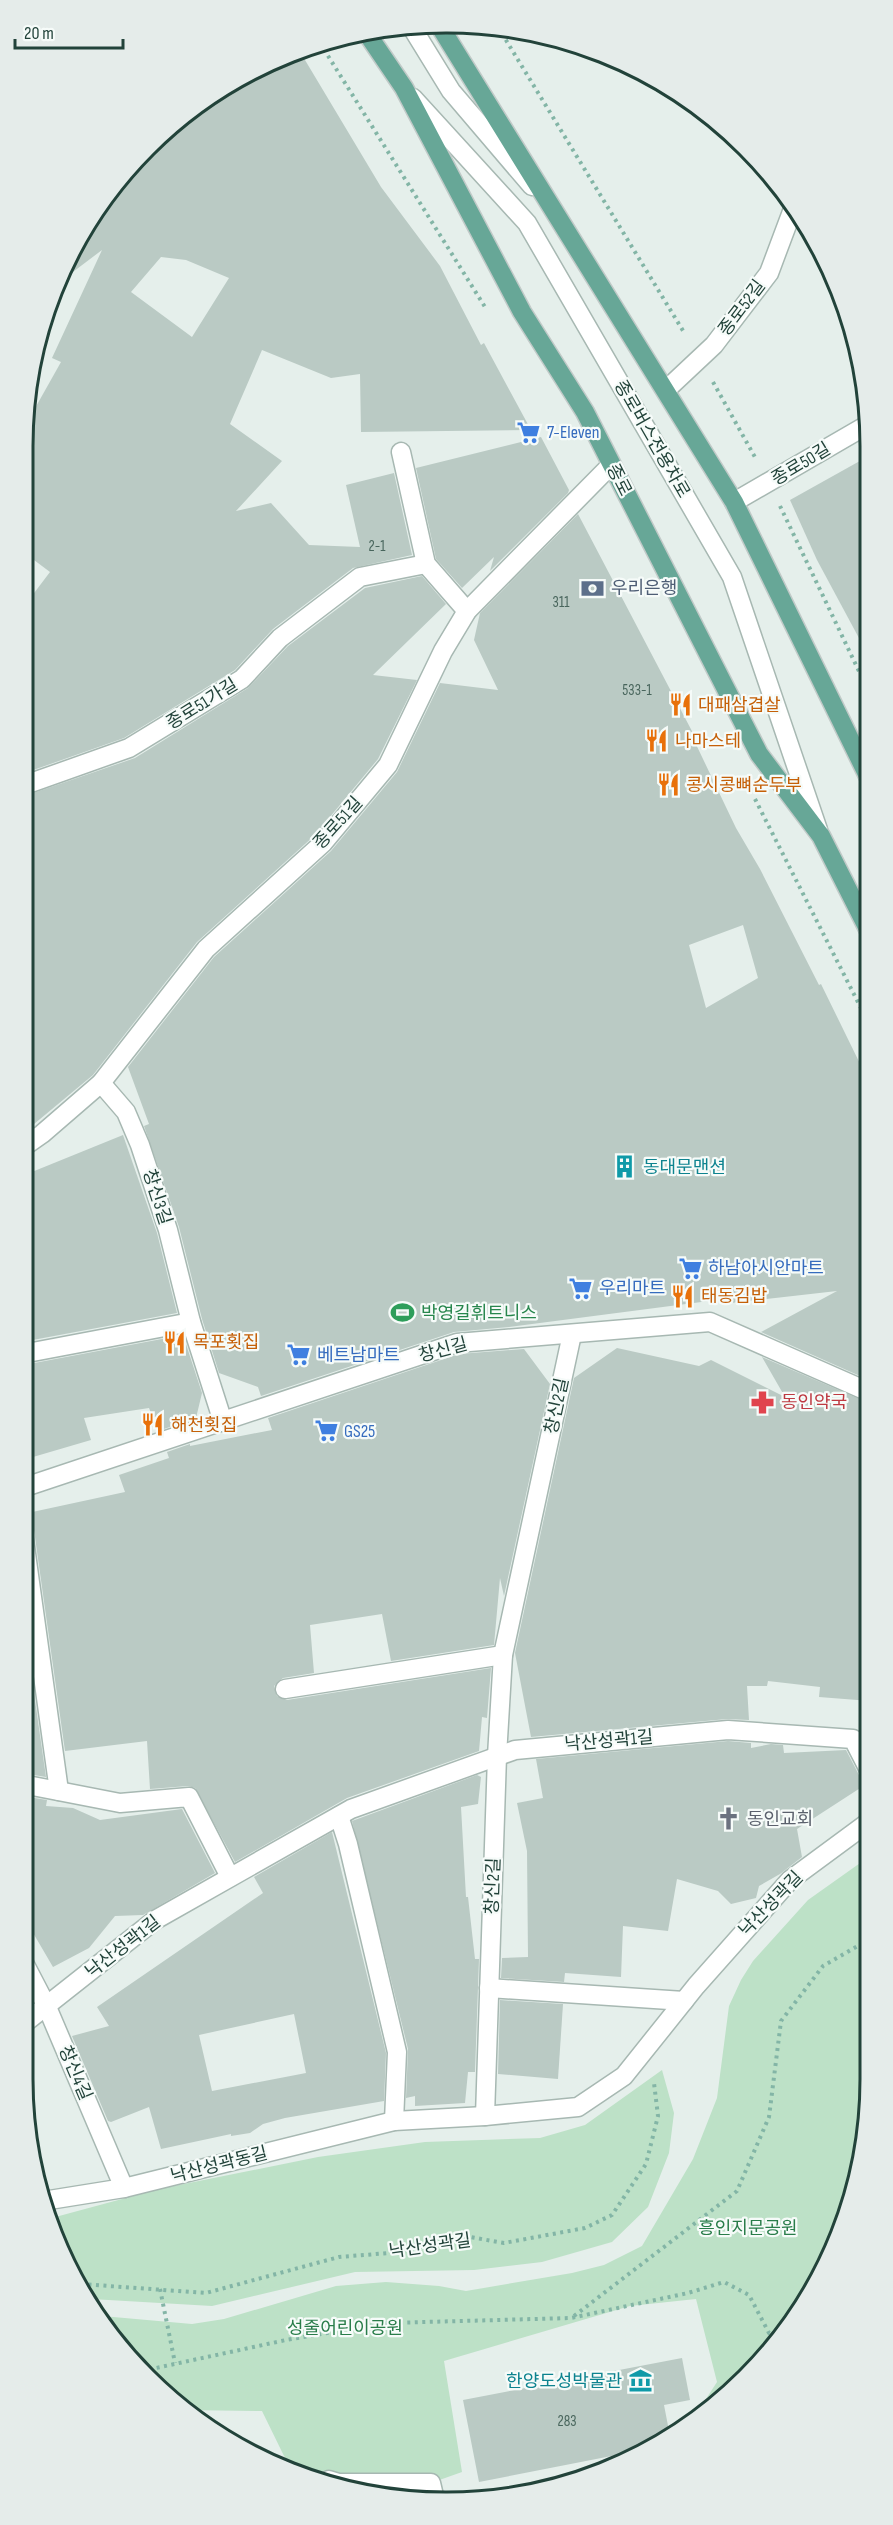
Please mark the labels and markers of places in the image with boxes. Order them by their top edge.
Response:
supermarket icon: 7-Eleven [516,419,542,445]
place label: 7-Eleven [547,422,600,443]
bank icon: 우리은행 [580,575,606,601]
place label: 우리은행 [611,578,677,599]
restaurant icon: 대패삼겹살 [667,692,693,718]
place label: 대패삼겹살 [698,695,781,716]
restaurant icon: 나마스테 [644,728,670,754]
place label: 나마스테 [675,731,741,752]
restaurant icon: 콩시콩뼈순두부 [655,772,681,798]
place label: 콩시콩뼈순두부 [686,775,802,796]
building icon: 동대문맨션 [612,1154,638,1180]
place label: 동대문맨션 [643,1157,726,1178]
supermarket icon: 하남아시안마트 [677,1255,703,1281]
place label: 하남아시안마트 [708,1258,824,1279]
supermarket icon: 우리마트 [568,1275,594,1301]
place label: 우리마트 [599,1278,665,1299]
restaurant icon: 태동김밥 [670,1283,696,1309]
place label: 태동김밥 [701,1286,767,1307]
sports icon: 박영길휘트니스 [390,1300,416,1326]
place label: 박영길휘트니스 [421,1303,537,1324]
restaurant icon: 목포횟집 [162,1329,188,1355]
place label: 목포횟집 [193,1332,259,1353]
supermarket icon: 베트남마트 [286,1342,312,1368]
place label: 베트남마트 [317,1345,400,1366]
pharmacy icon: 동인약국 [750,1389,776,1415]
place label: 동인약국 [781,1392,847,1413]
restaurant icon: 해천횟집 [140,1412,166,1438]
place label: 해천횟집 [171,1415,237,1436]
supermarket icon: GS25 [313,1418,339,1444]
place label: GS25 [344,1421,375,1442]
church icon: 동인교회 [716,1806,742,1832]
place label: 동인교회 [747,1809,813,1830]
museum icon: 한양도성박물관 [627,2368,653,2394]
place label: 한양도성박물관 [506,2371,622,2392]

